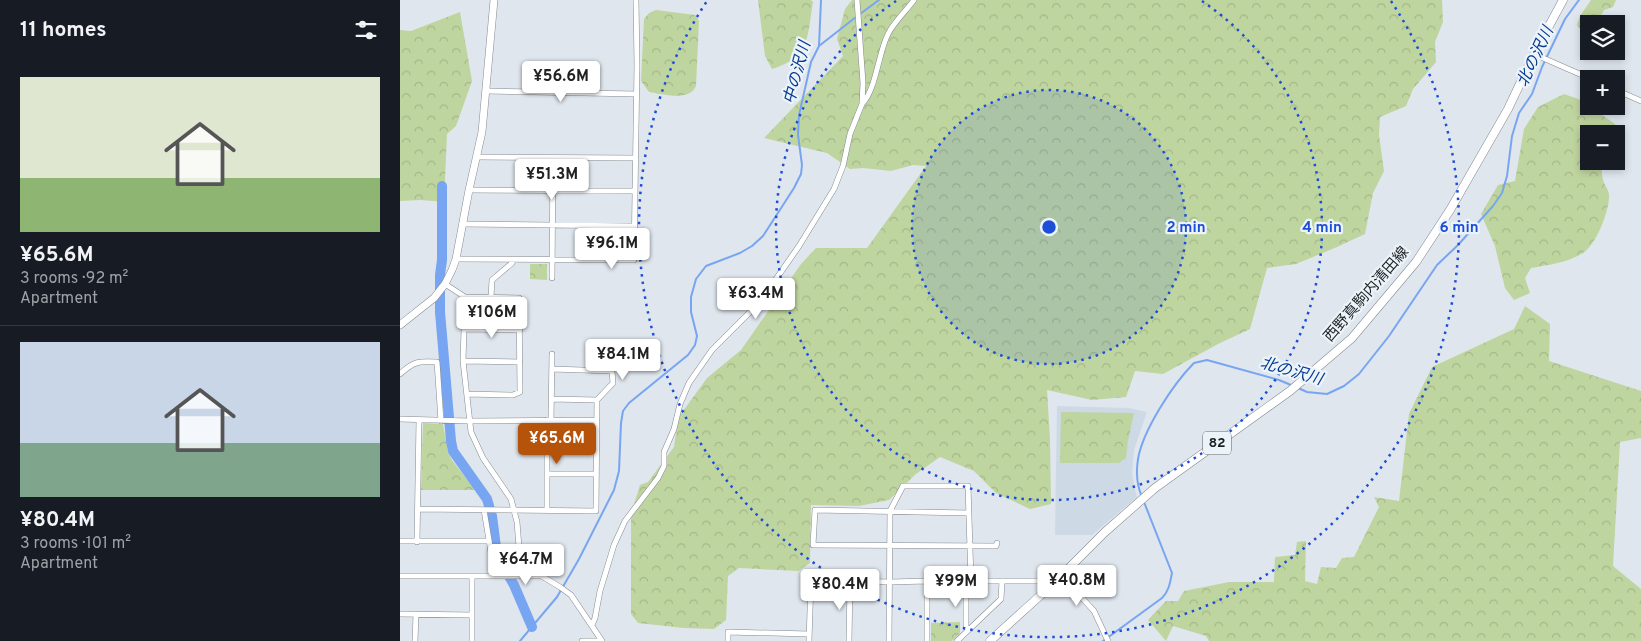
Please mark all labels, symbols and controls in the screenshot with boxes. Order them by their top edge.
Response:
map controls [1580,15,1625,170]
button: layers [1580,15,1625,60]
icon: filters [352,16,380,44]
text: 11 homes [20,17,107,44]
water label: 北の沢川 [1513,22,1559,90]
water label: 中の沢川 [780,38,816,107]
pin: ¥56.6M [520,61,602,103]
text: ¥56.6M [533,67,589,87]
button: + [1580,70,1625,115]
icon: home [155,109,245,199]
button: − [1580,125,1625,170]
pin: ¥51.3M [511,158,593,201]
text: ¥51.3M [526,165,578,185]
centre of rings [1040,218,1058,236]
text: 2 min [1166,219,1206,238]
text: 4 min [1302,219,1342,238]
text: 6 min [1439,219,1479,238]
pin: ¥96.1M [571,228,653,270]
text: ¥96.1M [586,234,638,254]
text: ¥65.6M [20,242,94,269]
street label: 西野真駒内清田線 [1320,243,1414,347]
text: 3 rooms · 92 m² [20,269,128,289]
pin: ¥63.4M [715,278,797,320]
text: ¥63.4M [728,284,784,304]
text: Apartment [20,289,98,309]
pin: ¥106M [457,296,527,339]
text: ¥106M [467,303,517,323]
pin: ¥84.1M [582,338,664,381]
text: ¥84.1M [596,345,650,365]
water label: 北の沢川 [1257,354,1326,391]
icon: home [155,375,245,465]
pin: ¥65.6M [516,422,598,465]
text: ¥65.6M [529,429,585,449]
road number: 82 [1203,432,1231,454]
text: ¥80.4M [20,507,95,534]
text: 3 rooms · 101 m² [20,534,131,554]
pin: ¥64.7M [485,544,567,586]
text: ¥64.7M [499,550,553,570]
text: Apartment [20,554,98,574]
pin: ¥40.8M [1036,564,1118,607]
pin: ¥99M [926,566,986,608]
pin: ¥80.4M [799,568,881,611]
text: ¥40.8M [1048,571,1106,591]
text: ¥99M [935,572,977,592]
text: ¥80.4M [811,575,869,595]

